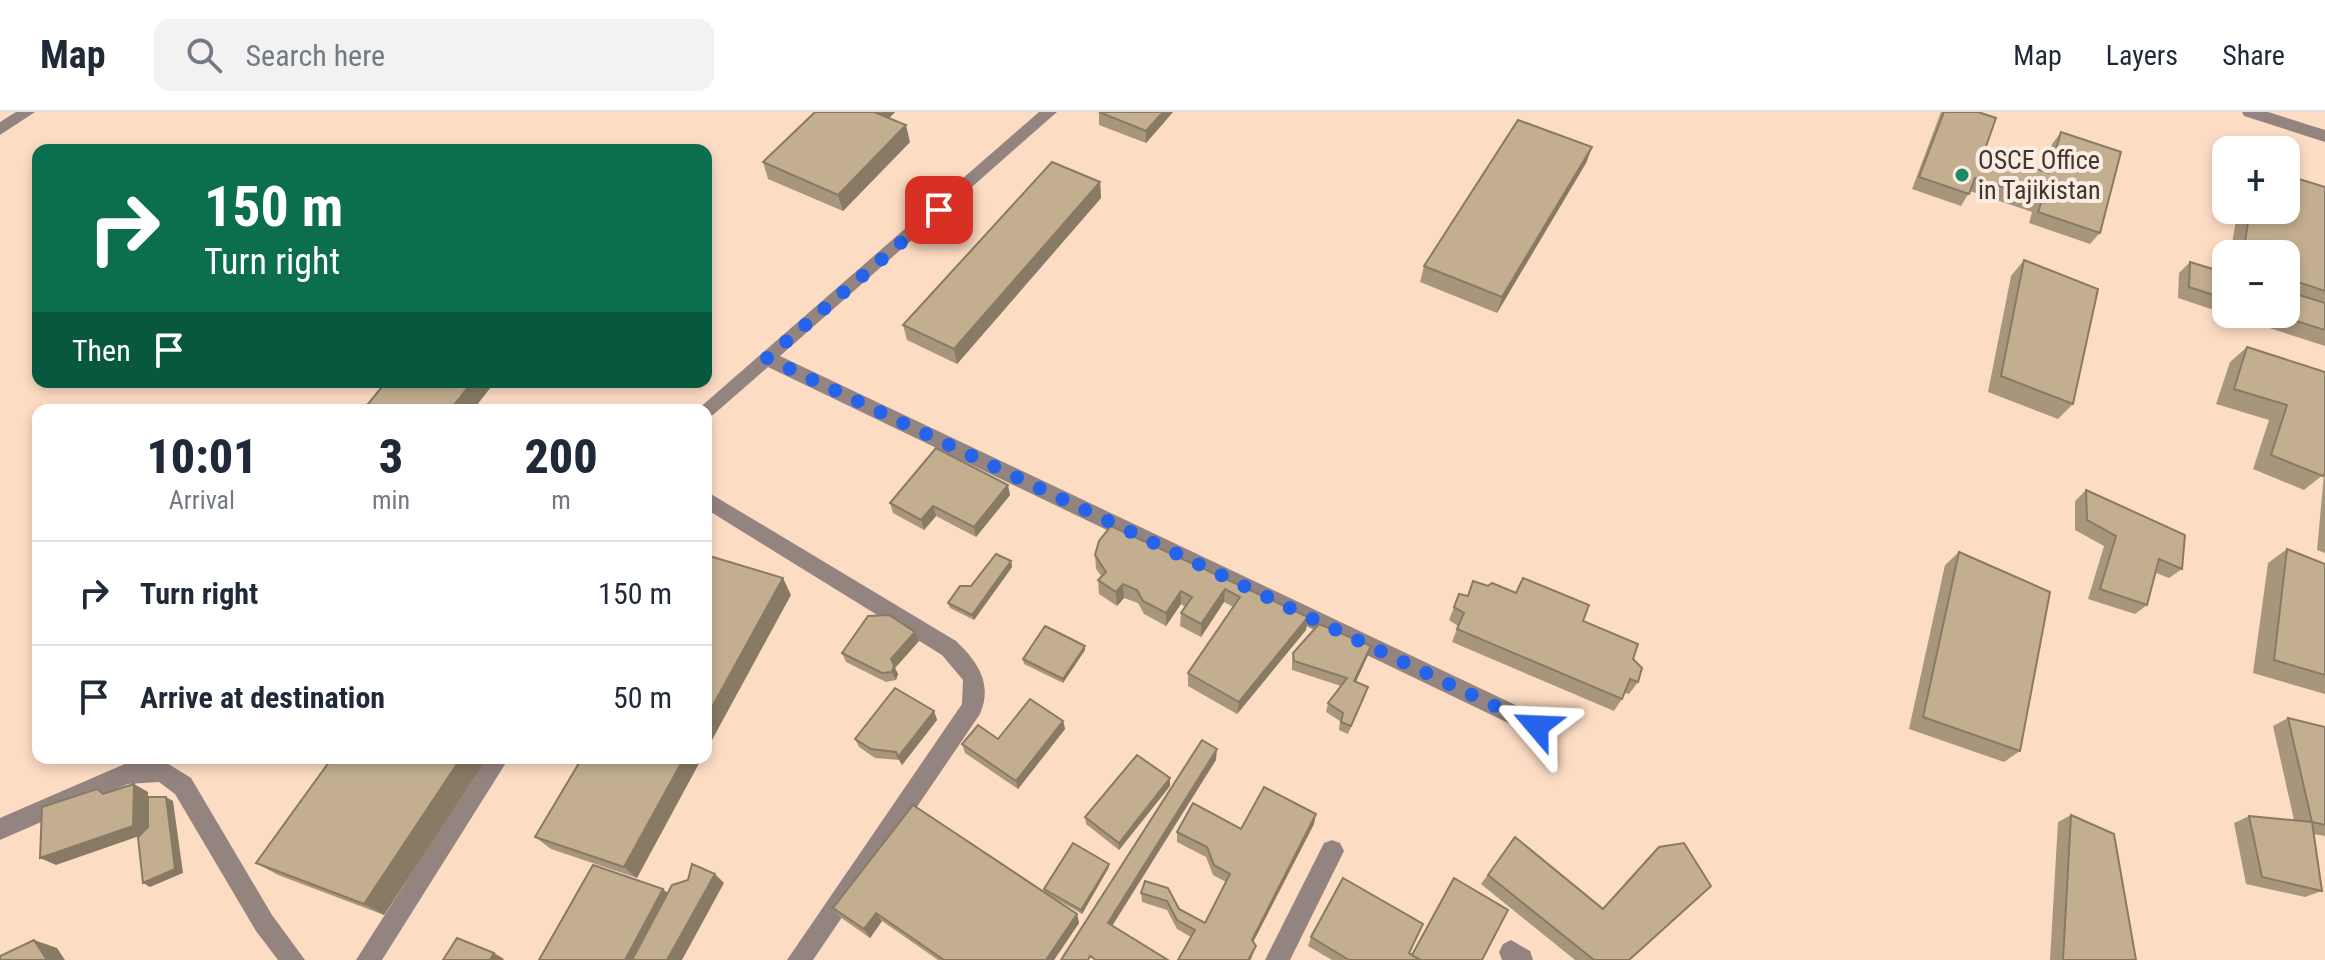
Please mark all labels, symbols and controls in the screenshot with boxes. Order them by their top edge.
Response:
search box [154,19,714,91]
text: Map [40,33,106,77]
icon: search [182,33,226,77]
text: Search here [246,38,385,73]
text: Map [2013,39,2062,72]
text: Layers [2106,39,2178,72]
text: Share [2222,39,2285,72]
map controls [2212,136,2300,328]
button: + [2212,136,2300,224]
place label: OSCE Office in Tajikistan [1978,145,2101,205]
marker: OSCE Office in Tajikistan [1953,166,1971,184]
text: 150 m [204,174,343,240]
icon: right [72,176,176,280]
pin [905,176,973,244]
icon: arrive [917,188,961,232]
button: − [2212,240,2300,328]
text: Turn right [204,241,340,283]
icon: arrive [147,328,191,372]
text: Then [72,333,131,368]
text: 10:01 [146,428,258,485]
text: 3 [379,428,403,485]
text: 200 [524,428,598,485]
text: Arrival [169,485,235,515]
text: min [372,485,410,515]
text: m [551,485,571,515]
icon: right [72,571,116,615]
text: Turn right [140,576,258,611]
text: 150 m [598,576,672,611]
icon: arrive [72,675,116,719]
text: Arrive at destination [140,680,385,715]
text: 50 m [613,680,672,715]
position arrow [1495,684,1579,768]

